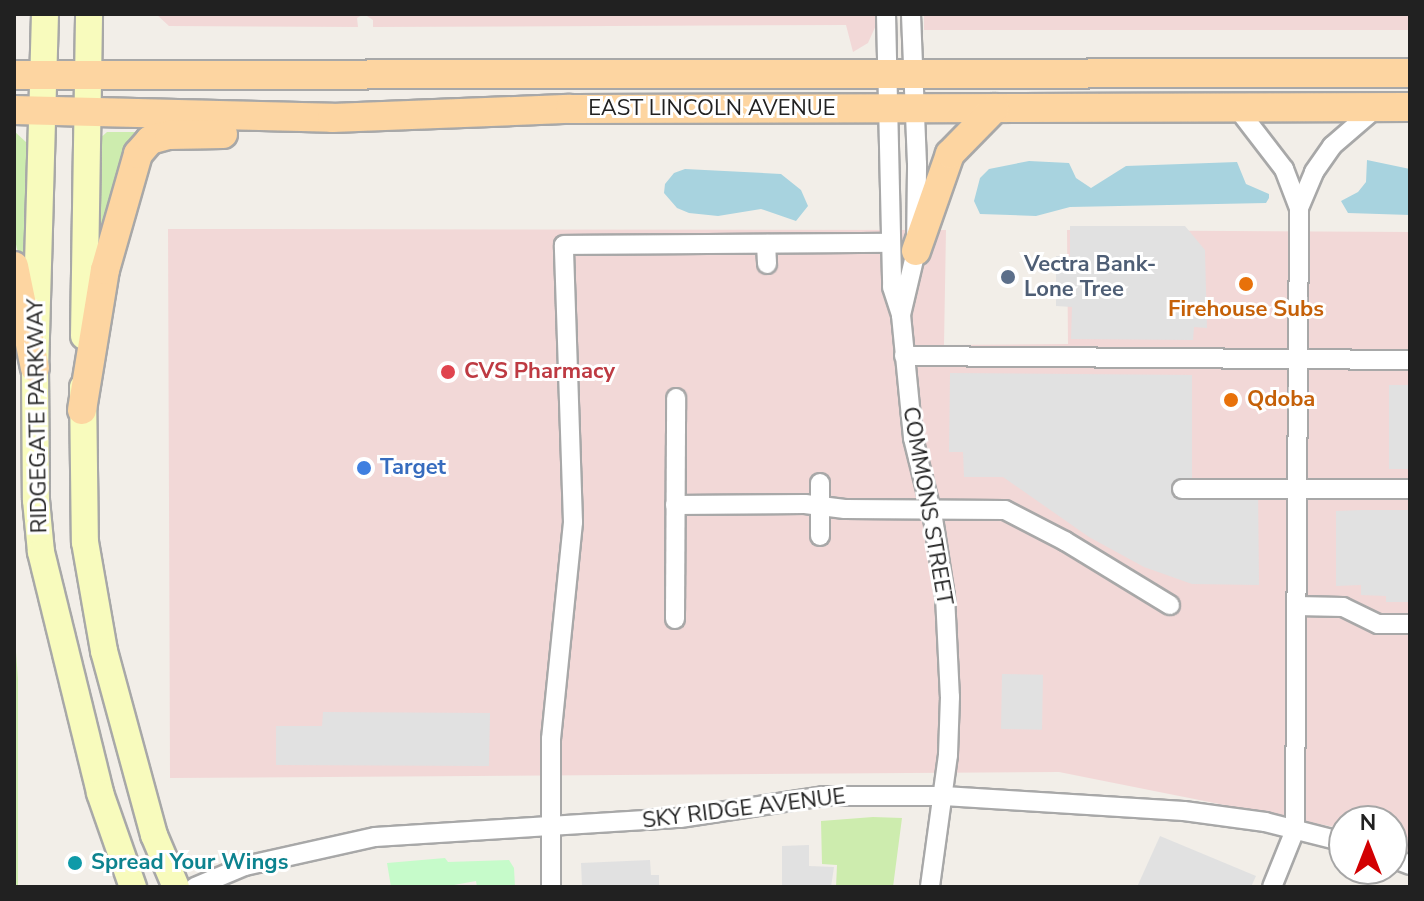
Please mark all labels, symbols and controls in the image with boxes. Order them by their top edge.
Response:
street label: EAST LINCOLN AVENUE [588,96,836,122]
place label: Vectra Bank- Lone Tree [1024,251,1156,302]
marker: Vectra Bank- Lone Tree [999,268,1017,286]
marker: Firehouse Subs [1237,275,1255,293]
place label: Firehouse Subs [1168,297,1324,323]
street label: RIDGEGATE PARKWAY [23,298,53,534]
place label: CVS Pharmacy [464,359,615,385]
marker: CVS Pharmacy [439,363,457,381]
place label: Qdoba [1247,387,1315,413]
marker: Qdoba [1222,391,1240,409]
street label: COMMONS STREET [897,405,957,607]
place label: Target [380,455,446,481]
marker: Target [355,459,373,477]
street label: SKY RIDGE AVENUE [641,783,847,835]
north arrow [1328,805,1408,885]
text: N [1360,808,1376,838]
place label: Spread Your Wings [91,850,288,876]
marker: Spread Your Wings [66,854,84,872]

